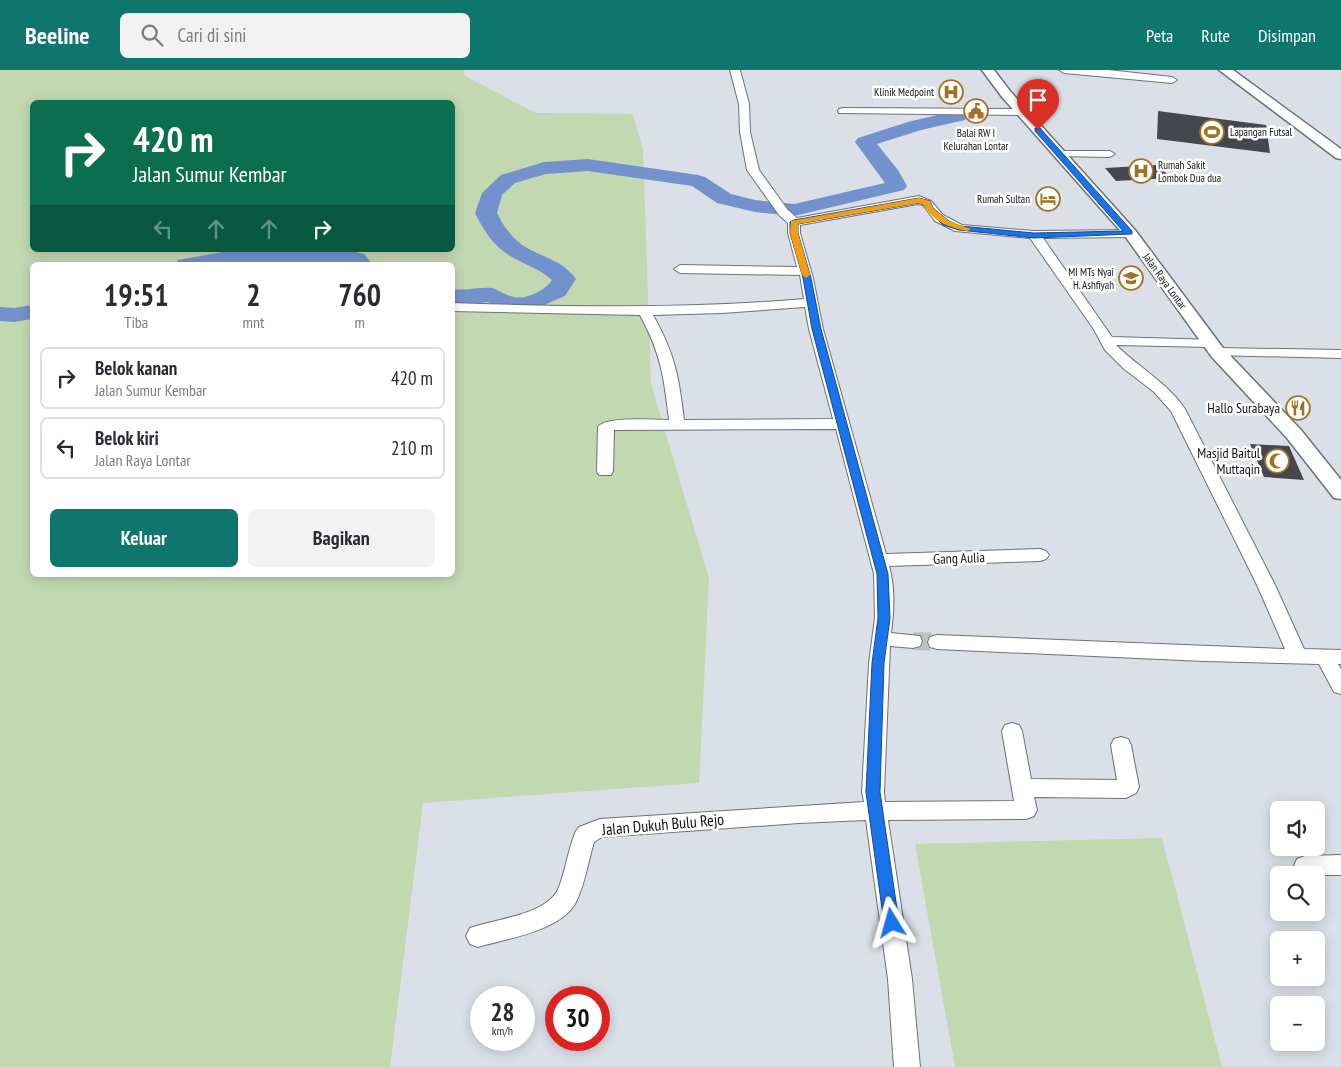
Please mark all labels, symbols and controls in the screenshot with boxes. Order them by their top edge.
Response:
search box [120,13,470,58]
text: Beeline [25,20,90,51]
icon: search [138,21,166,49]
text: Cari di sini [178,23,246,47]
text: Peta [1146,24,1173,47]
text: Rute [1201,24,1230,47]
text: Disimpan [1258,24,1316,47]
hospital icon: Klinik Medpoint [938,79,964,105]
pin [1017,79,1059,130]
place label: Klinik Medpoint [874,85,934,99]
icon: arrive [1024,86,1052,114]
public building icon: Balai RW I Kelurahan Lontar [963,98,989,124]
text: 420 m [133,116,214,162]
sports icon: Lapangan Futsal [1199,119,1225,145]
icon: right [50,120,115,185]
place label: Lapangan Futsal [1230,125,1293,139]
place label: Balai RW I Kelurahan Lontar [944,126,1008,153]
hospital icon: Rumah Sakit Lombok Dua dua [1128,158,1154,184]
place label: Rumah Sakit Lombok Dua dua [1158,158,1221,185]
text: Jalan Sumur Kembar [133,160,287,188]
hotel icon: Rumah Sultan [1035,186,1061,212]
place label: Rumah Sultan [977,192,1030,206]
icon: left [149,215,177,243]
icon: ahead [202,215,230,243]
icon: ahead [255,215,283,243]
icon: right [308,215,336,243]
street label: Jalan Raya Lontar [1139,249,1190,312]
place label: MI MTs Nyai H. Ashfiyah [1068,265,1114,292]
school or university icon: MI MTs Nyai H. Ashfiyah [1118,265,1144,291]
text: 19:51 [104,275,169,314]
text: 2 [246,275,261,314]
text: 760 [338,275,381,314]
text: Tiba [124,312,148,332]
text: mnt [242,312,264,332]
text: m [354,312,365,332]
text: Belok kanan [95,356,177,380]
icon: right [52,364,80,392]
text: 420 m [391,366,433,390]
text: Jalan Sumur Kembar [95,380,207,400]
restaurant icon: Hallo Surabaya [1285,395,1311,421]
place label: Hallo Surabaya [1207,399,1280,417]
text: Belok kiri [95,426,159,450]
icon: left [52,434,80,462]
text: 210 m [391,436,433,460]
place label: Masjid Baitul Muttaqin [1197,444,1261,478]
mosque icon: Masjid Baitul Muttaqin [1264,448,1290,474]
text: Jalan Raya Lontar [95,450,191,470]
button: Keluar [50,509,238,567]
button: Bagikan [248,509,435,567]
street label: Gang Aulia [933,548,985,568]
map controls [1270,801,1325,1051]
button: sound [1270,801,1325,856]
street label: Jalan Dukuh Bulu Rejo [600,809,725,839]
button: search [1270,866,1325,921]
position arrow [865,896,917,948]
button: + [1270,931,1325,986]
speed limit sign: 30 [545,986,610,1051]
text: 28 [491,996,514,1028]
button: − [1270,996,1325,1051]
text: km/h [492,1023,513,1038]

